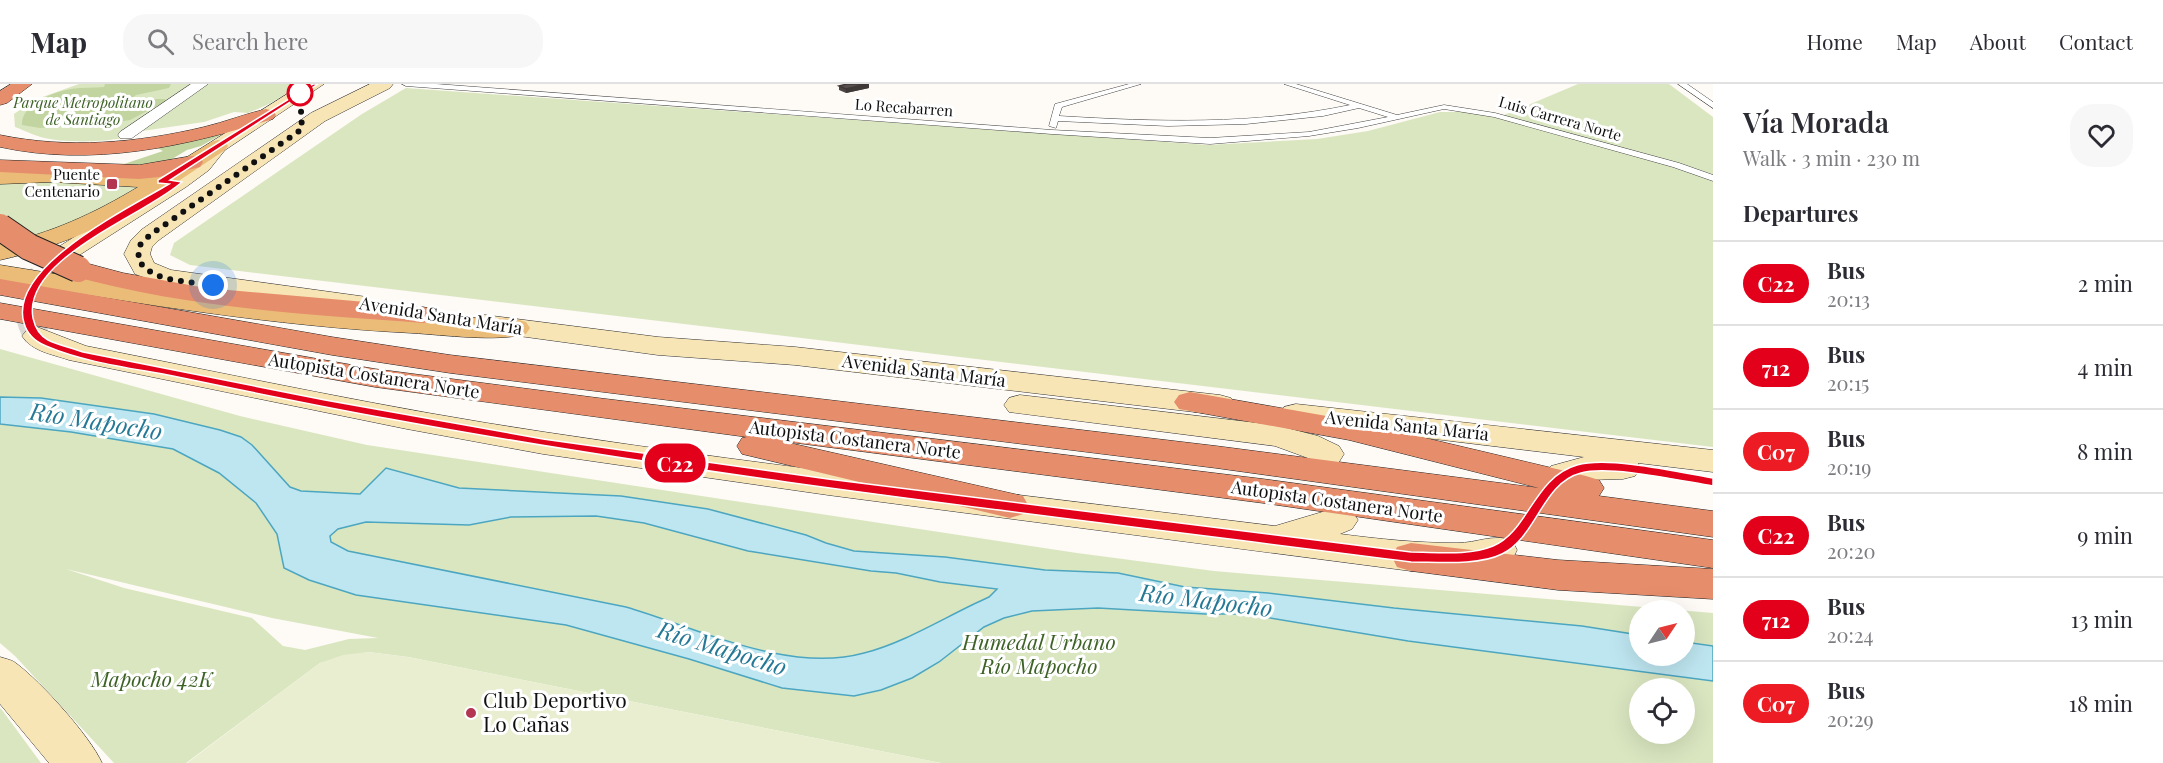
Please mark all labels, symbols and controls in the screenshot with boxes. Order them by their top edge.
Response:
search box [123,14,543,68]
text: Map [30,23,87,60]
icon: search [144,25,177,58]
text: Search here [192,26,308,56]
text: Home [1807,27,1863,55]
text: Map [1896,27,1937,55]
text: About [1970,27,2026,55]
text: Contact [2059,27,2133,55]
unlabelled marker [287,80,313,106]
street label: Luis Carrera Norte [1497,91,1624,145]
park label: Parque Metropolitano de Santiago [12,92,153,129]
street label: Lo Recabarren [854,94,954,120]
text: Vía Morada [1743,103,1889,140]
button: heart [2070,104,2133,167]
text: Walk · 3 min · 230 m [1743,144,1920,171]
place label: Puente Centenario [25,164,100,201]
marker: Puente Centenario [105,177,119,191]
text: Departures [1743,198,1858,228]
text: Bus [1827,255,1865,285]
text: 2 min [2078,268,2133,298]
text: C22 [1758,269,1794,297]
your location [198,270,228,300]
text: 20:13 [1827,285,1870,312]
street label: Avenida Santa María [357,290,524,340]
text: Bus [1827,339,1865,369]
street label: Autopista Costanera Norte [266,346,481,404]
street label: Avenida Santa María [840,348,1007,392]
text: 4 min [2078,352,2133,382]
text: 712 [1762,353,1790,381]
text: 20:15 [1827,369,1869,396]
water label: Río Mapocho [27,394,165,446]
street label: Avenida Santa María [1323,404,1490,446]
street label: Autopista Costanera Norte [747,414,962,464]
text: Bus [1827,423,1865,453]
text: 8 min [2077,436,2133,466]
text: C07 [1757,437,1795,465]
line badge: C22 [640,444,710,482]
text: C22 [657,449,693,477]
text: 20:19 [1827,453,1871,480]
street label: Autopista Costanera Norte [1229,474,1444,528]
text: Bus [1827,507,1865,537]
text: 9 min [2077,520,2133,550]
text: C22 [1758,521,1794,549]
text: 20:20 [1827,537,1875,564]
water label: Río Mapocho [1137,575,1275,623]
text: Bus [1827,591,1865,621]
north arrow [1629,600,1695,666]
map controls [1629,600,1695,744]
text: 13 min [2071,604,2133,634]
text: 712 [1762,605,1790,633]
water label: Río Mapocho [653,612,791,682]
text: 20:24 [1827,621,1873,648]
park label: Humedal Urbano Río Mapocho [961,627,1116,679]
park label: Mapocho 42K [90,664,214,692]
text: Bus [1827,675,1865,705]
button: locate [1629,678,1695,744]
place label: Club Deportivo Lo Cañas [483,685,627,737]
text: 18 min [2069,688,2133,718]
text: C07 [1757,689,1795,717]
text: 20:29 [1827,705,1874,732]
marker: Club Deportivo Lo Cañas [464,706,478,720]

